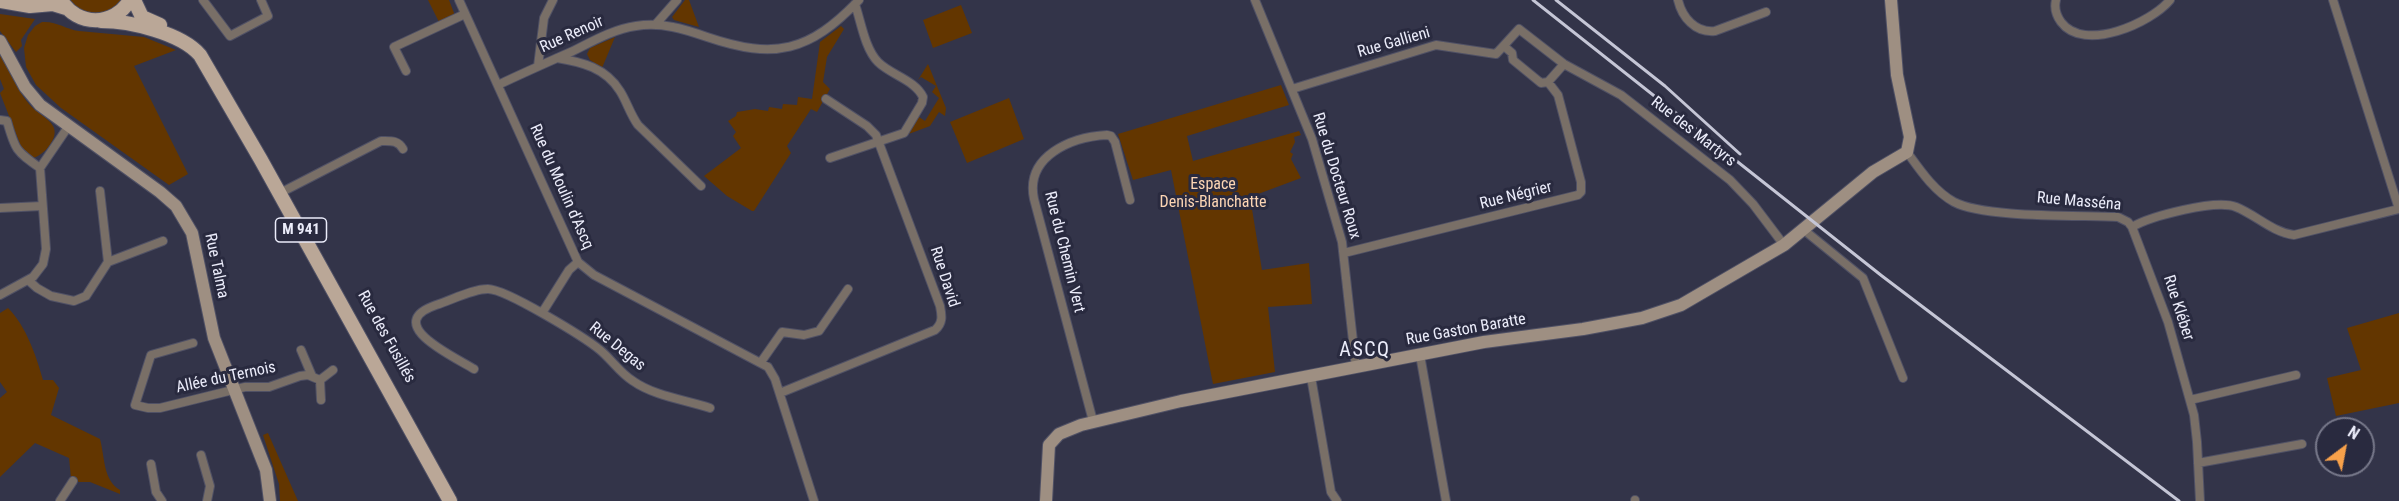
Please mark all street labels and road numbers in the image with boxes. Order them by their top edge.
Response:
street label: Rue Renoir [537,12,607,58]
street label: Rue Gallieni [1356,24,1432,62]
street label: Rue des Martyrs [1647,93,1739,171]
street label: Rue du Docteur Roux [1308,111,1364,241]
street label: Rue du Moulin d'Ascq [525,121,597,253]
street label: Rue Négrier [1478,178,1554,214]
street label: Rue du Chemin Vert [1040,189,1088,315]
street label: Rue Masséna [2036,189,2122,215]
road number: M 941 [276,218,326,242]
street label: Rue Talma [200,232,232,300]
street label: Rue David [925,244,963,310]
street label: Rue Kléber [2158,273,2198,343]
street label: Rue des Fusillés [353,288,419,386]
street label: Rue Gaston Baratte [1405,310,1527,350]
street label: Rue Degas [585,318,649,376]
street label: Allée du Ternois [174,358,278,398]

